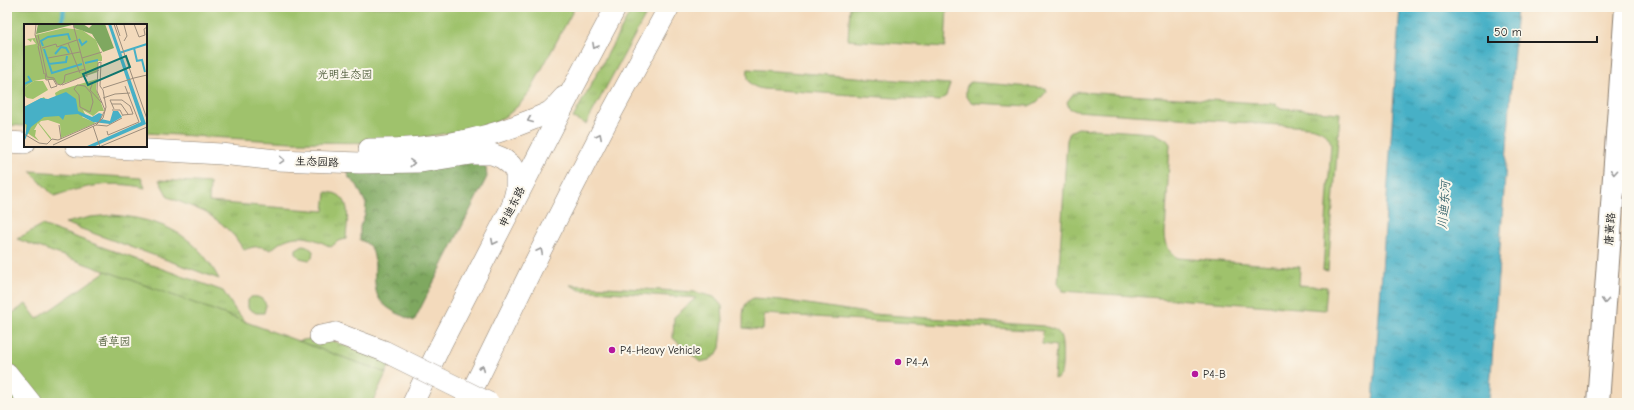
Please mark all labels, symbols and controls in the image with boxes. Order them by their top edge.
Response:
scale bar [1488,18,1597,44]
inset map [24,24,147,147]
text: 50 m [1494,25,1522,39]
one-way arrow [593,42,600,50]
park label: 光明生态园 [318,68,373,81]
one-way arrow [526,115,534,123]
one-way arrow [595,132,602,140]
street label: 生态园路 [295,155,339,169]
one-way arrow [279,156,285,165]
one-way arrow [409,158,415,167]
one-way arrow [1610,169,1619,175]
water label: 川迪东河 [1435,179,1453,229]
street label: 申迪东路 [496,184,528,230]
street label: 唐黄路 [1602,212,1618,246]
one-way arrow [491,237,499,245]
one-way arrow [535,248,543,256]
one-way arrow [1601,298,1610,304]
park label: 香草园 [98,335,131,348]
place label: P4-Heavy Vehicle [620,344,701,357]
marker: P4-Heavy Vehicle [607,345,617,355]
place label: P4-A [906,356,929,369]
marker: P4-A [893,357,903,367]
one-way arrow [477,364,485,372]
place label: P4-B [1203,368,1226,381]
marker: P4-B [1190,369,1200,379]

